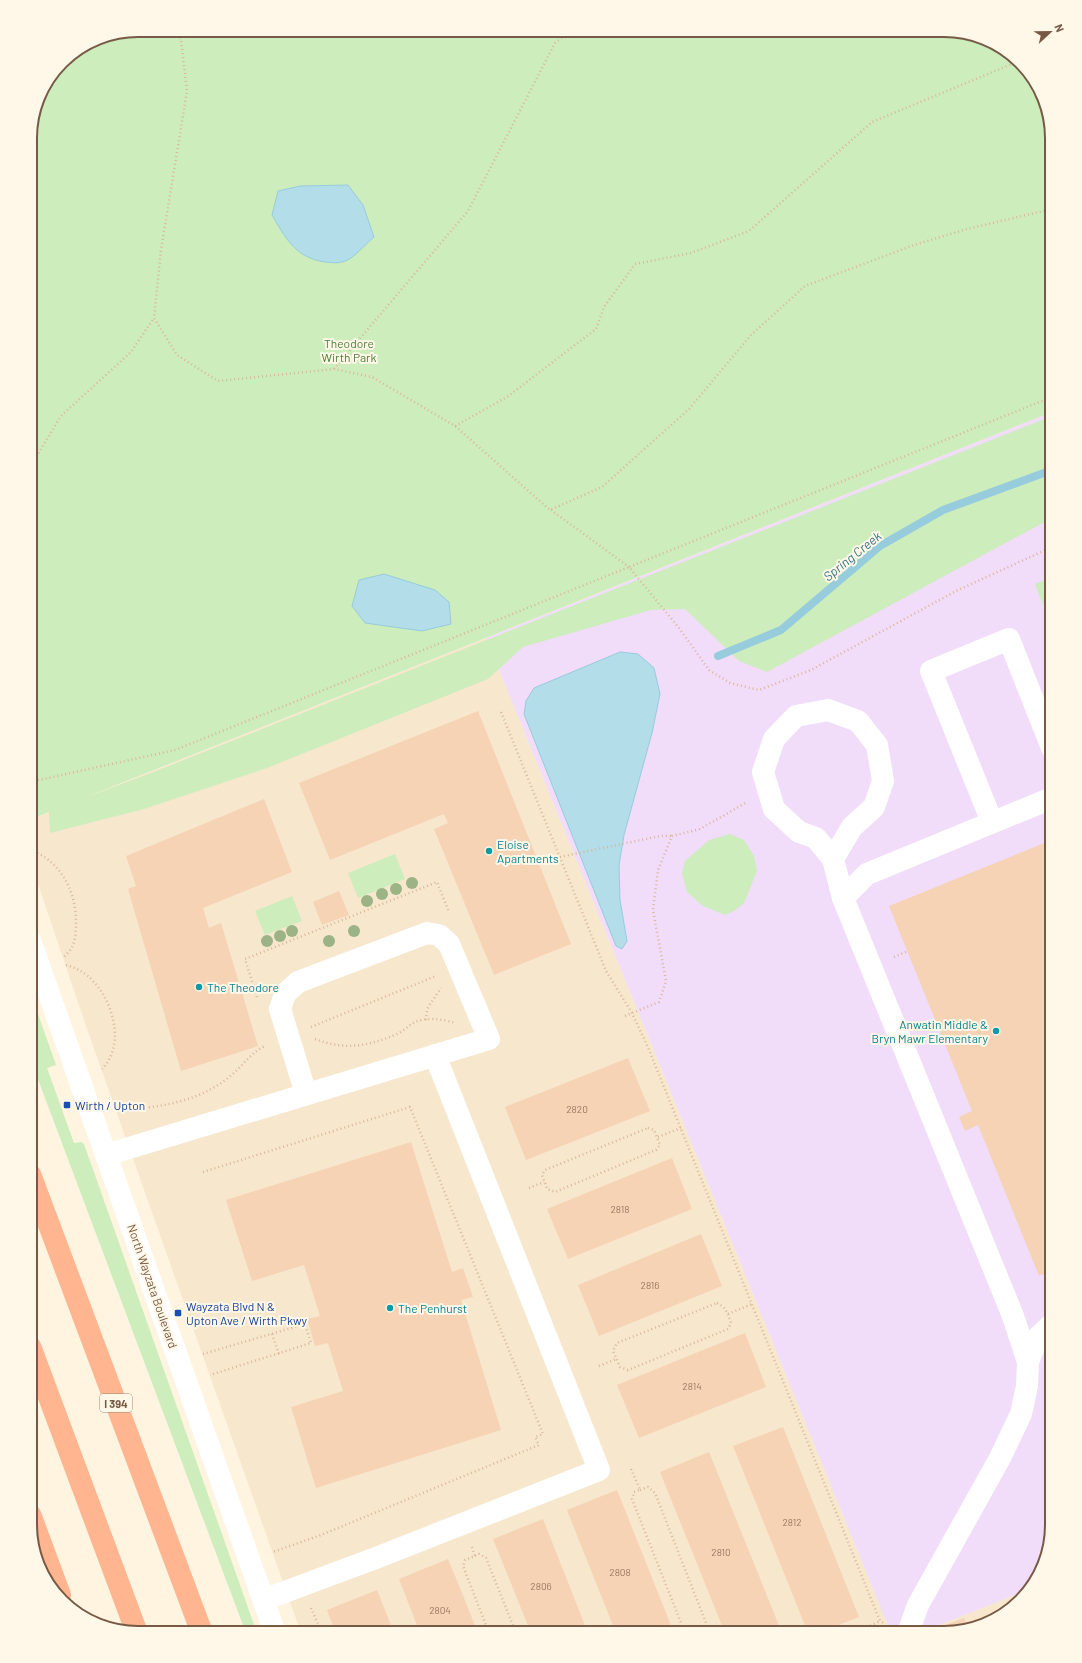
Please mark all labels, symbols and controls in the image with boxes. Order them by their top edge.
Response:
north arrow [1030,12,1070,52]
text: N [1052,22,1067,34]
park label: Theodore Wirth Park [322,336,376,364]
water label: Spring Creek [820,527,885,584]
place label: Eloise Apartments [497,837,559,865]
marker: Eloise Apartments [484,846,494,856]
place label: The Theodore [207,980,279,994]
marker: The Theodore [194,982,204,992]
place label: Anwatin Middle & Bryn Mawr Elementary [871,1017,988,1045]
marker: Anwatin Middle & Bryn Mawr Elementary [991,1026,1001,1036]
place label: Wirth / Upton [75,1098,145,1112]
marker: Wirth / Upton [62,1100,72,1110]
house number: 2820 [566,1103,588,1115]
house number: 2818 [611,1203,630,1215]
street label: North Wayzata Boulevard [125,1222,181,1350]
house number: 2816 [641,1279,659,1291]
place label: Wayzata Blvd N & Upton Ave / Wirth Pkwy [186,1299,308,1327]
place label: The Penhurst [398,1301,467,1315]
marker: The Penhurst [385,1303,395,1313]
marker: Wayzata Blvd N & Upton Ave / Wirth Pkwy [173,1308,183,1318]
house number: 2814 [682,1380,702,1392]
road number: I 394 [100,1394,132,1412]
house number: 2812 [782,1516,802,1528]
house number: 2810 [711,1546,731,1558]
house number: 2808 [609,1566,631,1578]
house number: 2806 [530,1580,552,1592]
house number: 2804 [429,1604,451,1616]

